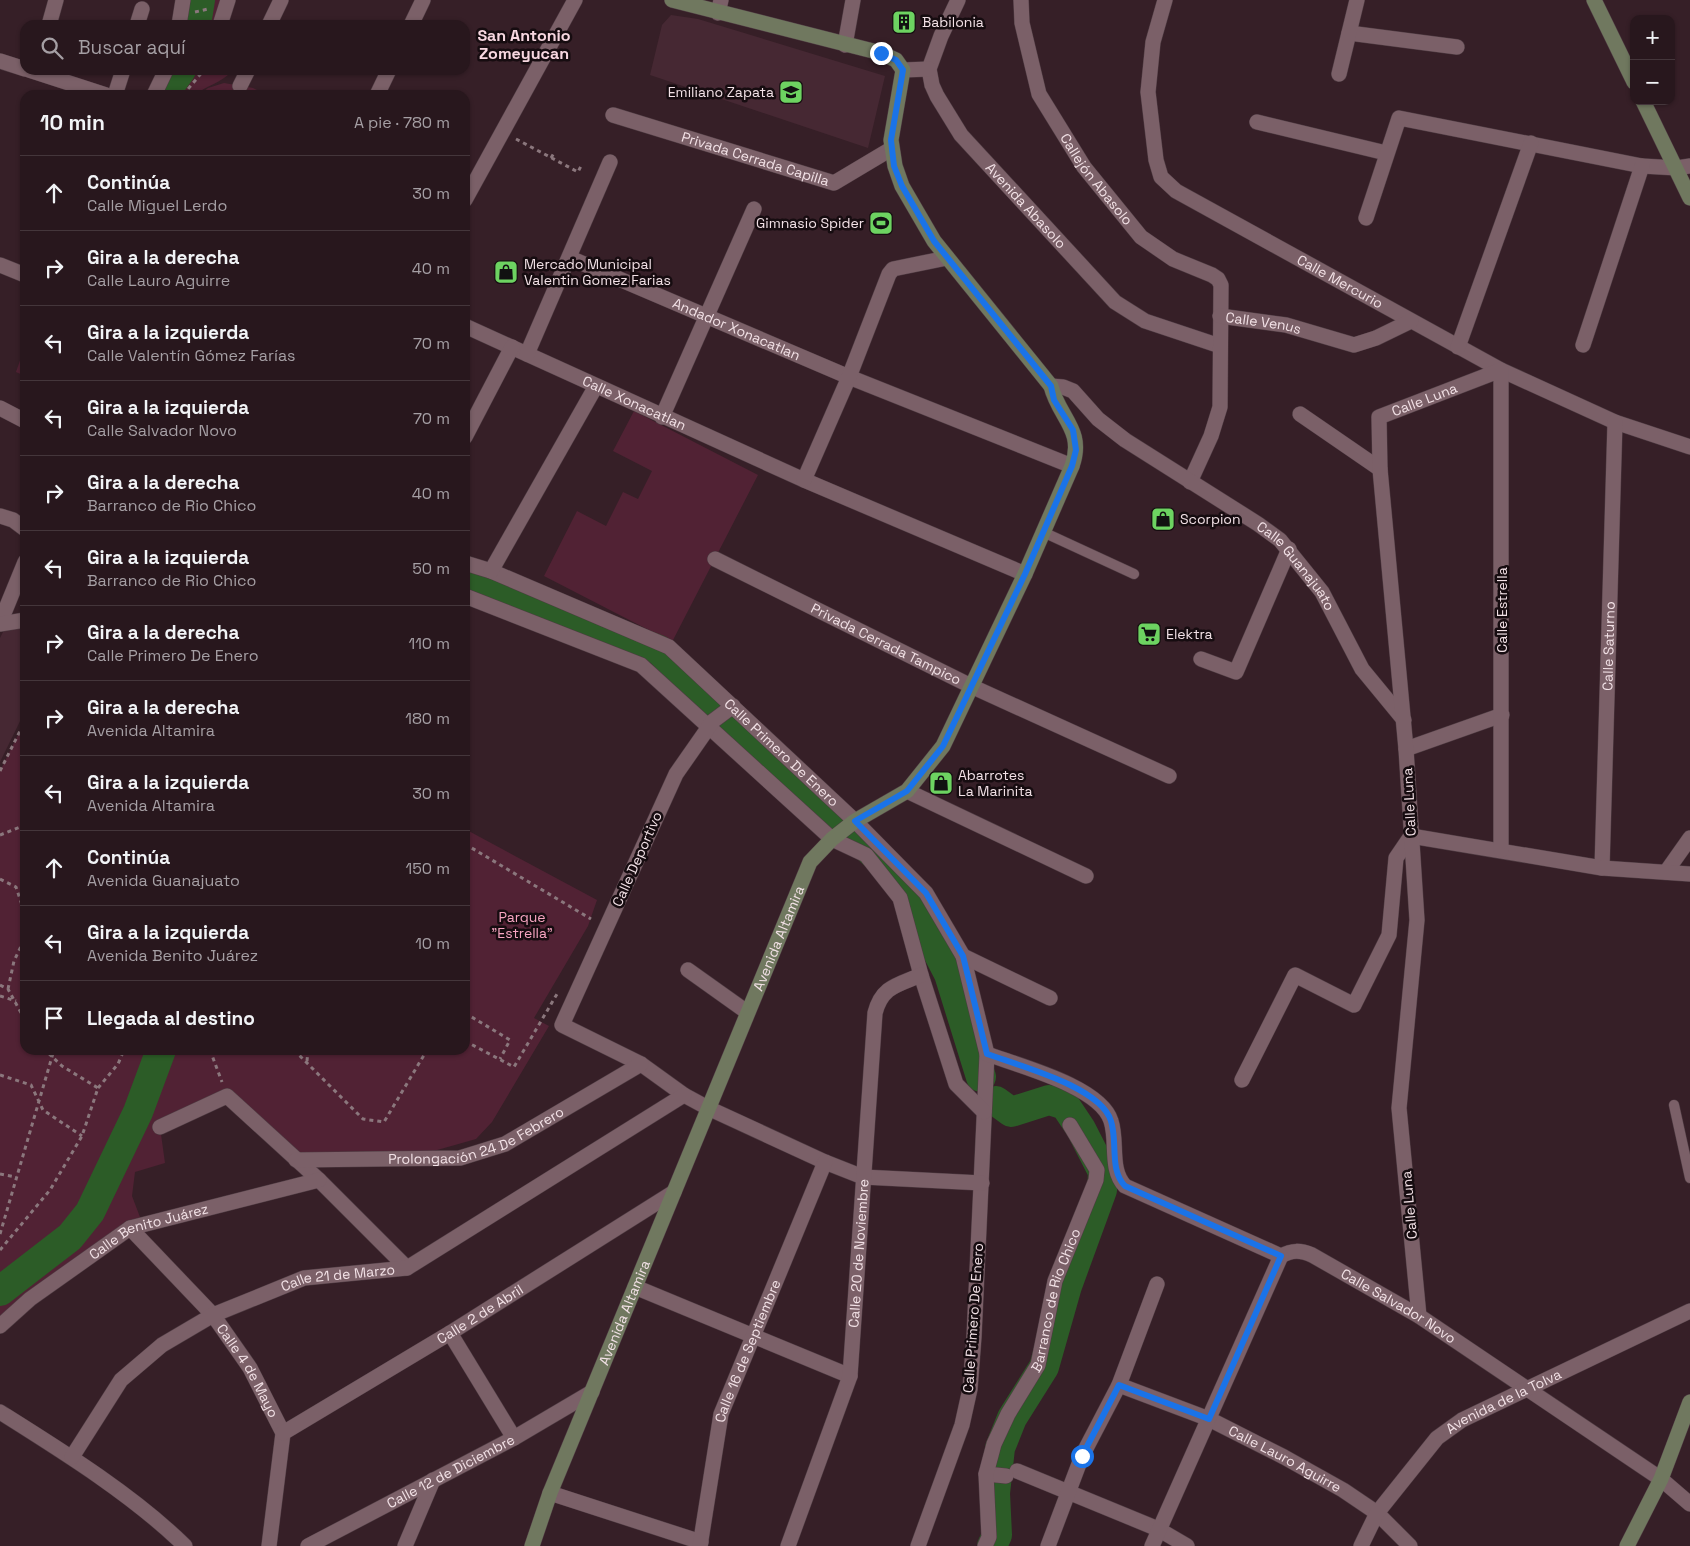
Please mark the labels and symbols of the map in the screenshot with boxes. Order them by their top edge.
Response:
building icon: Babilonia [891,9,917,35]
place label: Babilonia [922,13,984,31]
district label: San Antonio Zomeyucan [477,25,571,64]
route end [870,42,893,65]
school or university icon: Emiliano Zapata [778,79,804,105]
place label: Emiliano Zapata [668,83,774,101]
street label: Privada Cerrada Capilla [679,128,832,190]
street label: Callejón Abasolo [1056,130,1137,229]
street label: Avenida Abasolo [982,159,1070,252]
sports icon: Gimnasio Spider [868,210,894,236]
place label: Gimnasio Spider [756,214,864,232]
street label: Calle Mercurio [1294,250,1386,312]
place label: Mercado Municipal Valentin Gomez Farias [524,255,671,289]
shop icon: Mercado Municipal Valentin Gomez Farias [493,259,519,285]
street label: Andador Xonacatlan [670,294,803,364]
street label: Calle Venus [1224,308,1304,338]
street label: Calle Xonacatlan [580,372,689,434]
street label: Calle Luna [1389,379,1460,420]
shop icon: Scorpion [1150,506,1176,532]
place label: Scorpion [1180,510,1241,528]
street label: Calle Guanajuato [1253,517,1339,613]
street label: Calle Estrella [1493,567,1511,653]
street label: Privada Cerrada Tampico [808,599,964,689]
street label: Calle Saturno [1598,601,1619,691]
supermarket icon: Elektra [1136,621,1162,647]
place label: Elektra [1166,625,1213,643]
street label: Calle Primero De Enero [721,694,843,810]
place label: Abarrotes La Marinita [958,766,1033,800]
street label: Calle Luna [1398,767,1420,837]
shop icon: Abarrotes La Marinita [928,770,954,796]
street label: Calle Deportivo [608,809,666,909]
street label: Avenida Altamira [749,883,808,993]
park label: Parque "Estrella" [491,908,553,942]
street label: Prolongación 24 De Febrero [388,1102,567,1168]
street label: Calle Luna [1397,1170,1421,1240]
street label: Calle 20 de Noviembre [844,1178,873,1328]
street label: Calle Benito Juárez [85,1199,210,1263]
street label: Barranco de Rio Chico [1027,1226,1084,1375]
street label: Calle Primero De Enero [959,1243,987,1393]
street label: Avenida Altamira [595,1257,654,1368]
street label: Calle 21 de Marzo [278,1260,396,1296]
street label: Calle Salvador Novo [1338,1264,1460,1347]
street label: Calle 16 de Septiembre [711,1277,785,1423]
street label: Calle 2 de Abril [433,1280,526,1348]
street label: Calle 4 de Mayo [213,1320,283,1420]
street label: Avenida de la Tolva [1442,1365,1564,1438]
street label: Calle Lauro Aguirre [1225,1421,1345,1496]
street label: Calle 12 de Diciembre [384,1430,518,1512]
route start [1071,1445,1094,1468]

